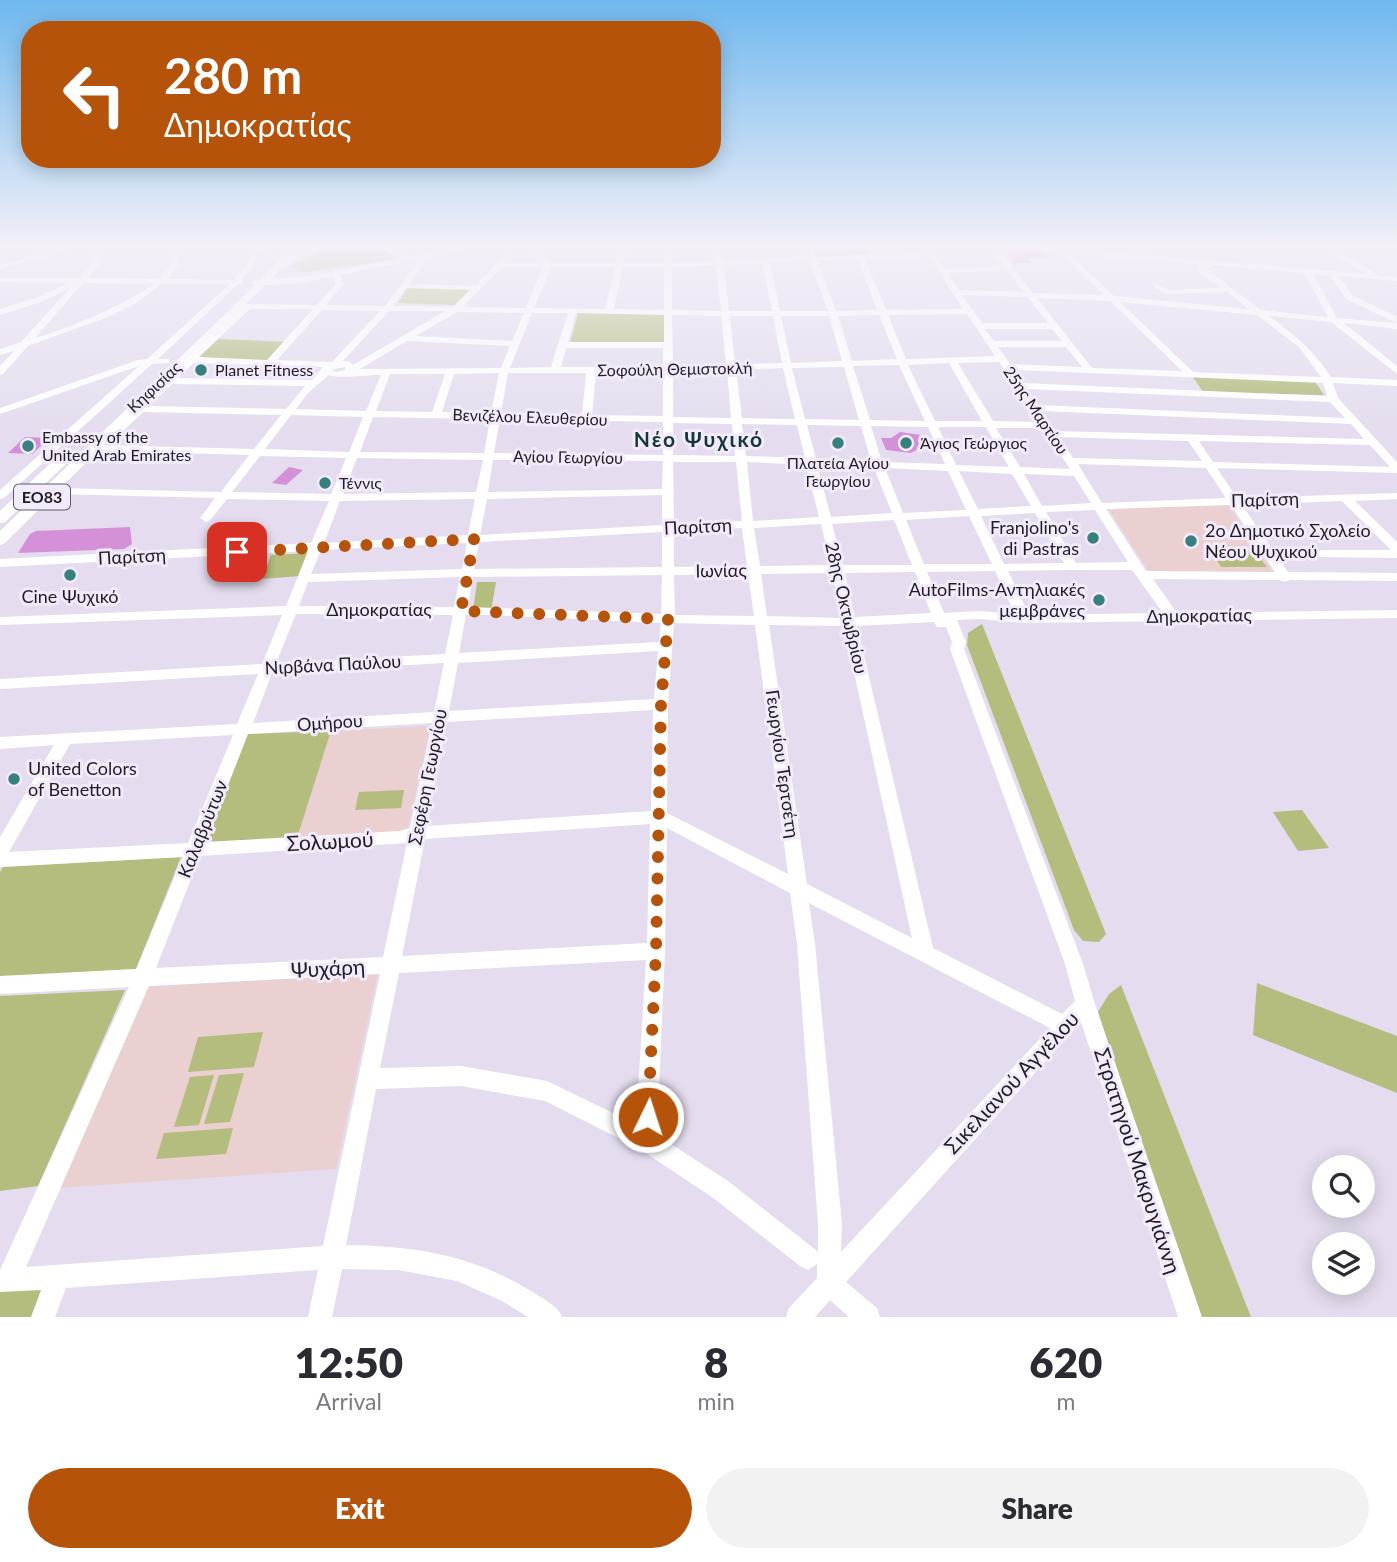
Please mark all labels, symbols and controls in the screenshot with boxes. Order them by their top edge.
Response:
text: 280 m [164,46,302,104]
icon: left [49,49,140,140]
text: Δημοκρατίας [164,105,351,144]
street label: Κηφισίας [123,357,185,416]
street label: Σοφούλη Θεμιστοκλή [597,358,753,379]
place label: Planet Fitness [215,360,313,379]
marker: Planet Fitness [193,362,209,378]
street label: 25ης Μαρτίου [1000,362,1073,457]
street label: Βενιζέλου Ελευθερίου [452,404,608,429]
district label: Νέο Ψυχικό [634,426,764,451]
place label: Embassy of the United Arab Emirates [42,427,191,464]
place label: Άγιος Γεώργιος [920,433,1028,452]
marker: Πλατεία Αγίου Γεωργίου [830,435,846,451]
marker: Άγιος Γεώργιος [898,435,914,451]
marker: Embassy of the United Arab Emirates [20,438,36,454]
street label: Αγίου Γεωργίου [513,446,623,467]
place label: Πλατεία Αγίου Γεωργίου [787,453,889,490]
place label: Τέννις [339,473,382,492]
marker: Τέννις [317,475,333,491]
road number: ΕΟ83 [14,484,70,510]
street label: Παρίτση [1231,487,1299,511]
street label: Παρίτση [663,513,732,539]
place label: Franjolino's di Pastras [990,516,1079,559]
place label: 2ο Δημοτικό Σχολείο Νέου Ψυχικού [1205,519,1371,562]
pin [207,522,267,582]
marker: Franjolino's di Pastras [1085,530,1101,546]
icon: arrive [218,533,256,571]
marker: 2ο Δημοτικό Σχολείο Νέου Ψυχικού [1183,533,1199,549]
street label: 28ης Οκτωβρίου [821,540,873,676]
street label: Παρίτση [97,543,166,569]
street label: Ιωνίας [695,559,748,581]
marker: Cine Ψυχικό [62,567,78,583]
place label: AutoFilms-Αντηλιακές μεμβράνες [909,578,1086,621]
place label: Cine Ψυχικό [21,585,119,607]
marker: AutoFilms-Αντηλιακές μεμβράνες [1091,592,1107,608]
street label: Δημοκρατίας [326,598,432,620]
street label: Δημοκρατίας [1146,603,1252,627]
street label: Νιρβάνα Παύλου [264,649,402,679]
street label: Γεωργίου Τερτσέτη [762,688,804,839]
street label: Σεφέρη Γεωργίου [403,707,451,847]
street label: Ομήρου [296,709,364,735]
place label: United Colors of Benetton [28,757,137,800]
marker: United Colors of Benetton [6,771,22,787]
street label: Καλαβρύτων [173,777,232,881]
street label: Σολωμού [286,826,374,855]
street label: Ψυχάρη [290,953,366,982]
street label: Σικελιανού Αγγέλου [939,1006,1083,1158]
street label: Στρατηγού Μακρυγιάννη [1090,1044,1187,1277]
position arrow [611,1080,685,1154]
map controls [1312,1155,1375,1295]
button: search [1312,1155,1375,1218]
button: layers [1312,1232,1375,1295]
text: 12:50 [295,1337,403,1387]
text: 8 [704,1337,728,1387]
text: 620 [1029,1337,1102,1387]
text: Arrival [316,1387,382,1415]
text: min [698,1387,735,1415]
text: m [1056,1387,1075,1415]
button: Exit [28,1468,692,1548]
button: Share [706,1468,1369,1548]

